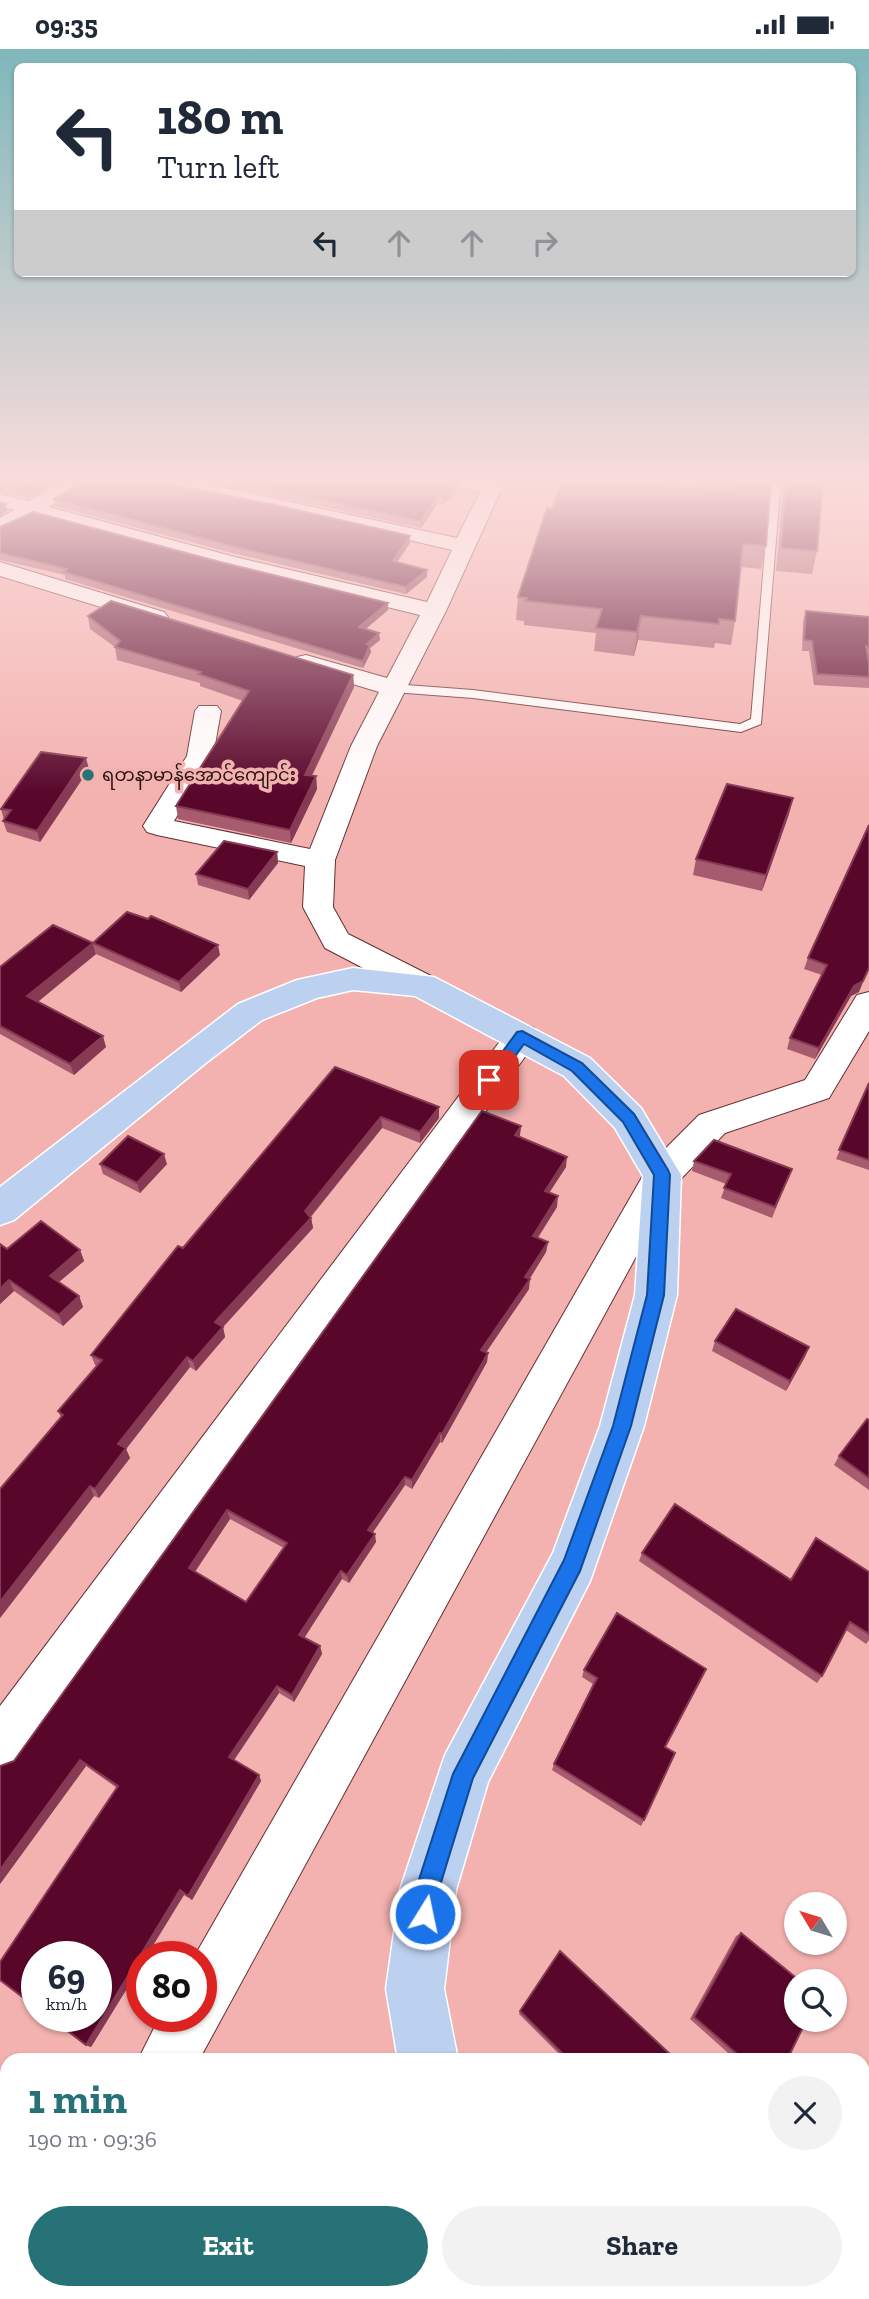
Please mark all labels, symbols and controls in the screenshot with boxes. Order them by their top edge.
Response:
text: 09:35 [35,9,98,41]
text: 180 m [157,88,284,147]
icon: left [42,91,133,182]
text: Turn left [157,148,279,186]
icon: left [307,224,345,262]
icon: ahead [380,224,418,262]
icon: ahead [453,224,491,262]
icon: right [526,224,564,262]
place label: ရတနာမာန်အောင်ကျောင်း [102,762,296,790]
marker: ရတနာမာန်အောင်ကျောင်း [80,767,96,783]
pin [459,1050,519,1110]
icon: arrive [470,1061,508,1099]
position arrow [388,1877,462,1951]
north arrow [784,1892,847,1955]
map controls [784,1892,847,2032]
speed limit sign: 80 [126,1941,217,2032]
text: 69 [48,1956,85,1998]
button: search [784,1969,847,2032]
text: km/h [46,1993,87,2015]
text: 1 min [28,2073,127,2124]
button: close [768,2076,842,2150]
text: 190 m · 09:36 [28,2125,157,2153]
button: Exit [28,2206,428,2286]
button: Share [442,2206,842,2286]

